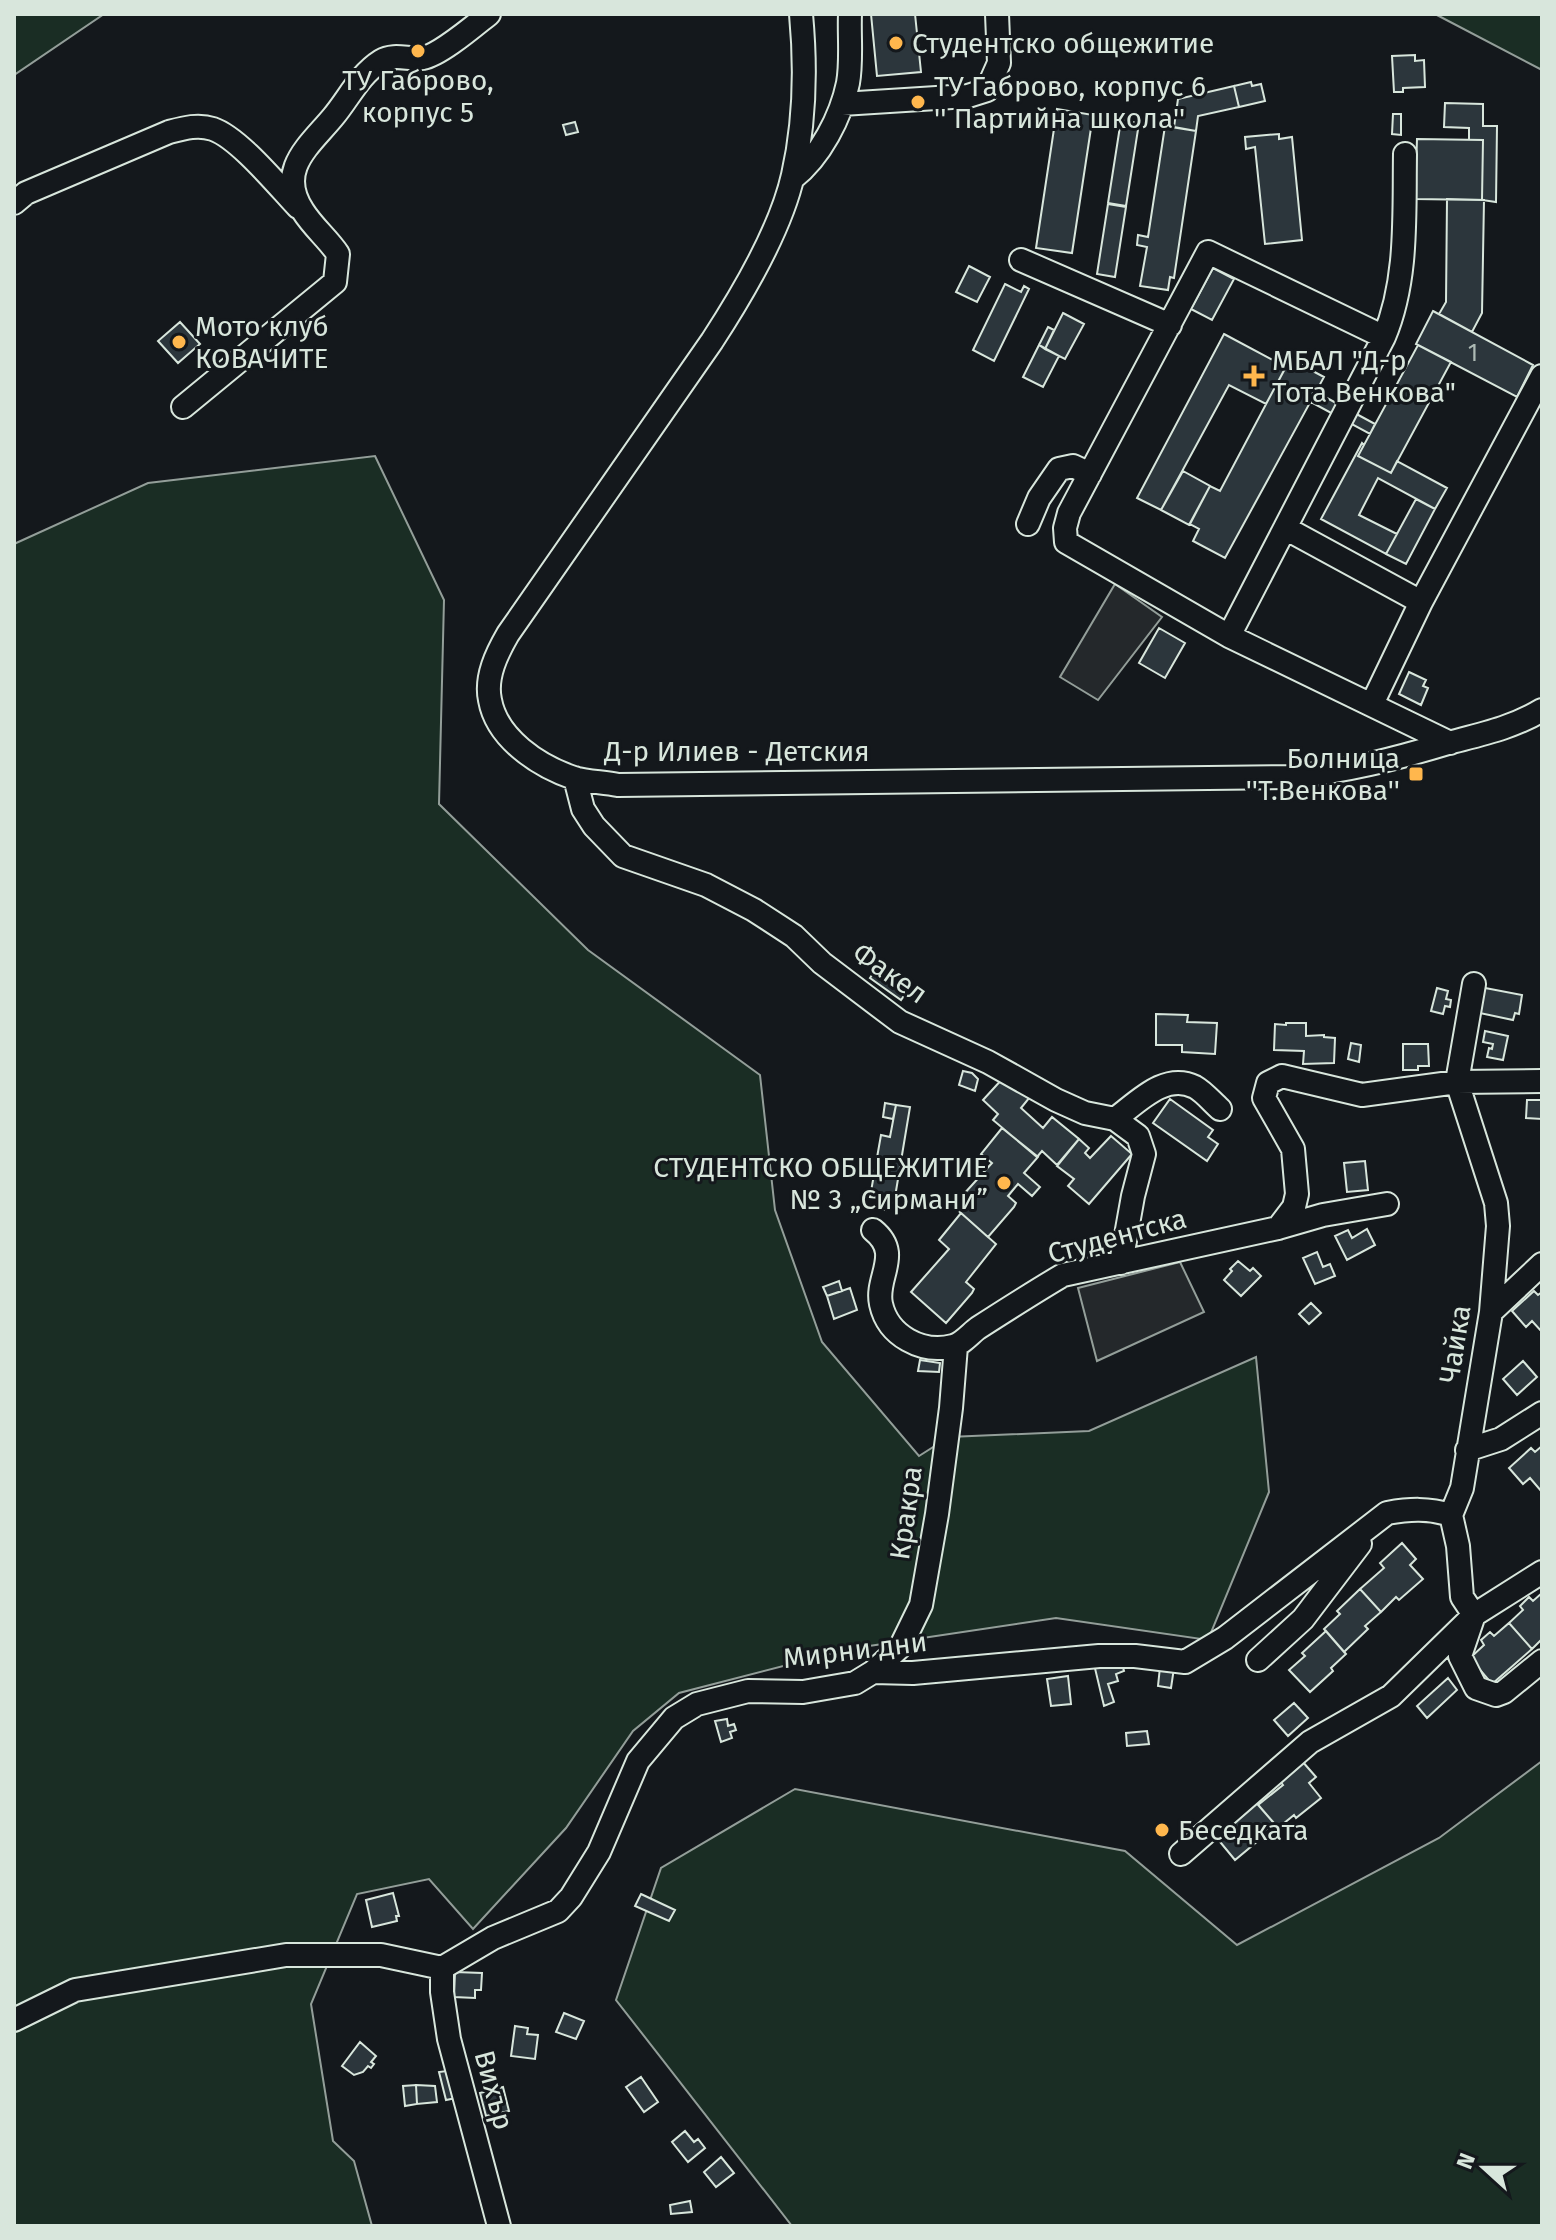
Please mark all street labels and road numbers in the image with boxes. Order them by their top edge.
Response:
street label: Д-р Илиев - Детския [603,735,870,768]
street label: Факел [846,936,934,1010]
street label: Студентска [1044,1202,1190,1270]
street label: Чайка [1433,1303,1477,1385]
street label: Кракра [883,1464,929,1562]
street label: Мирни дни [781,1625,929,1675]
street label: Вихър [468,2047,520,2133]

